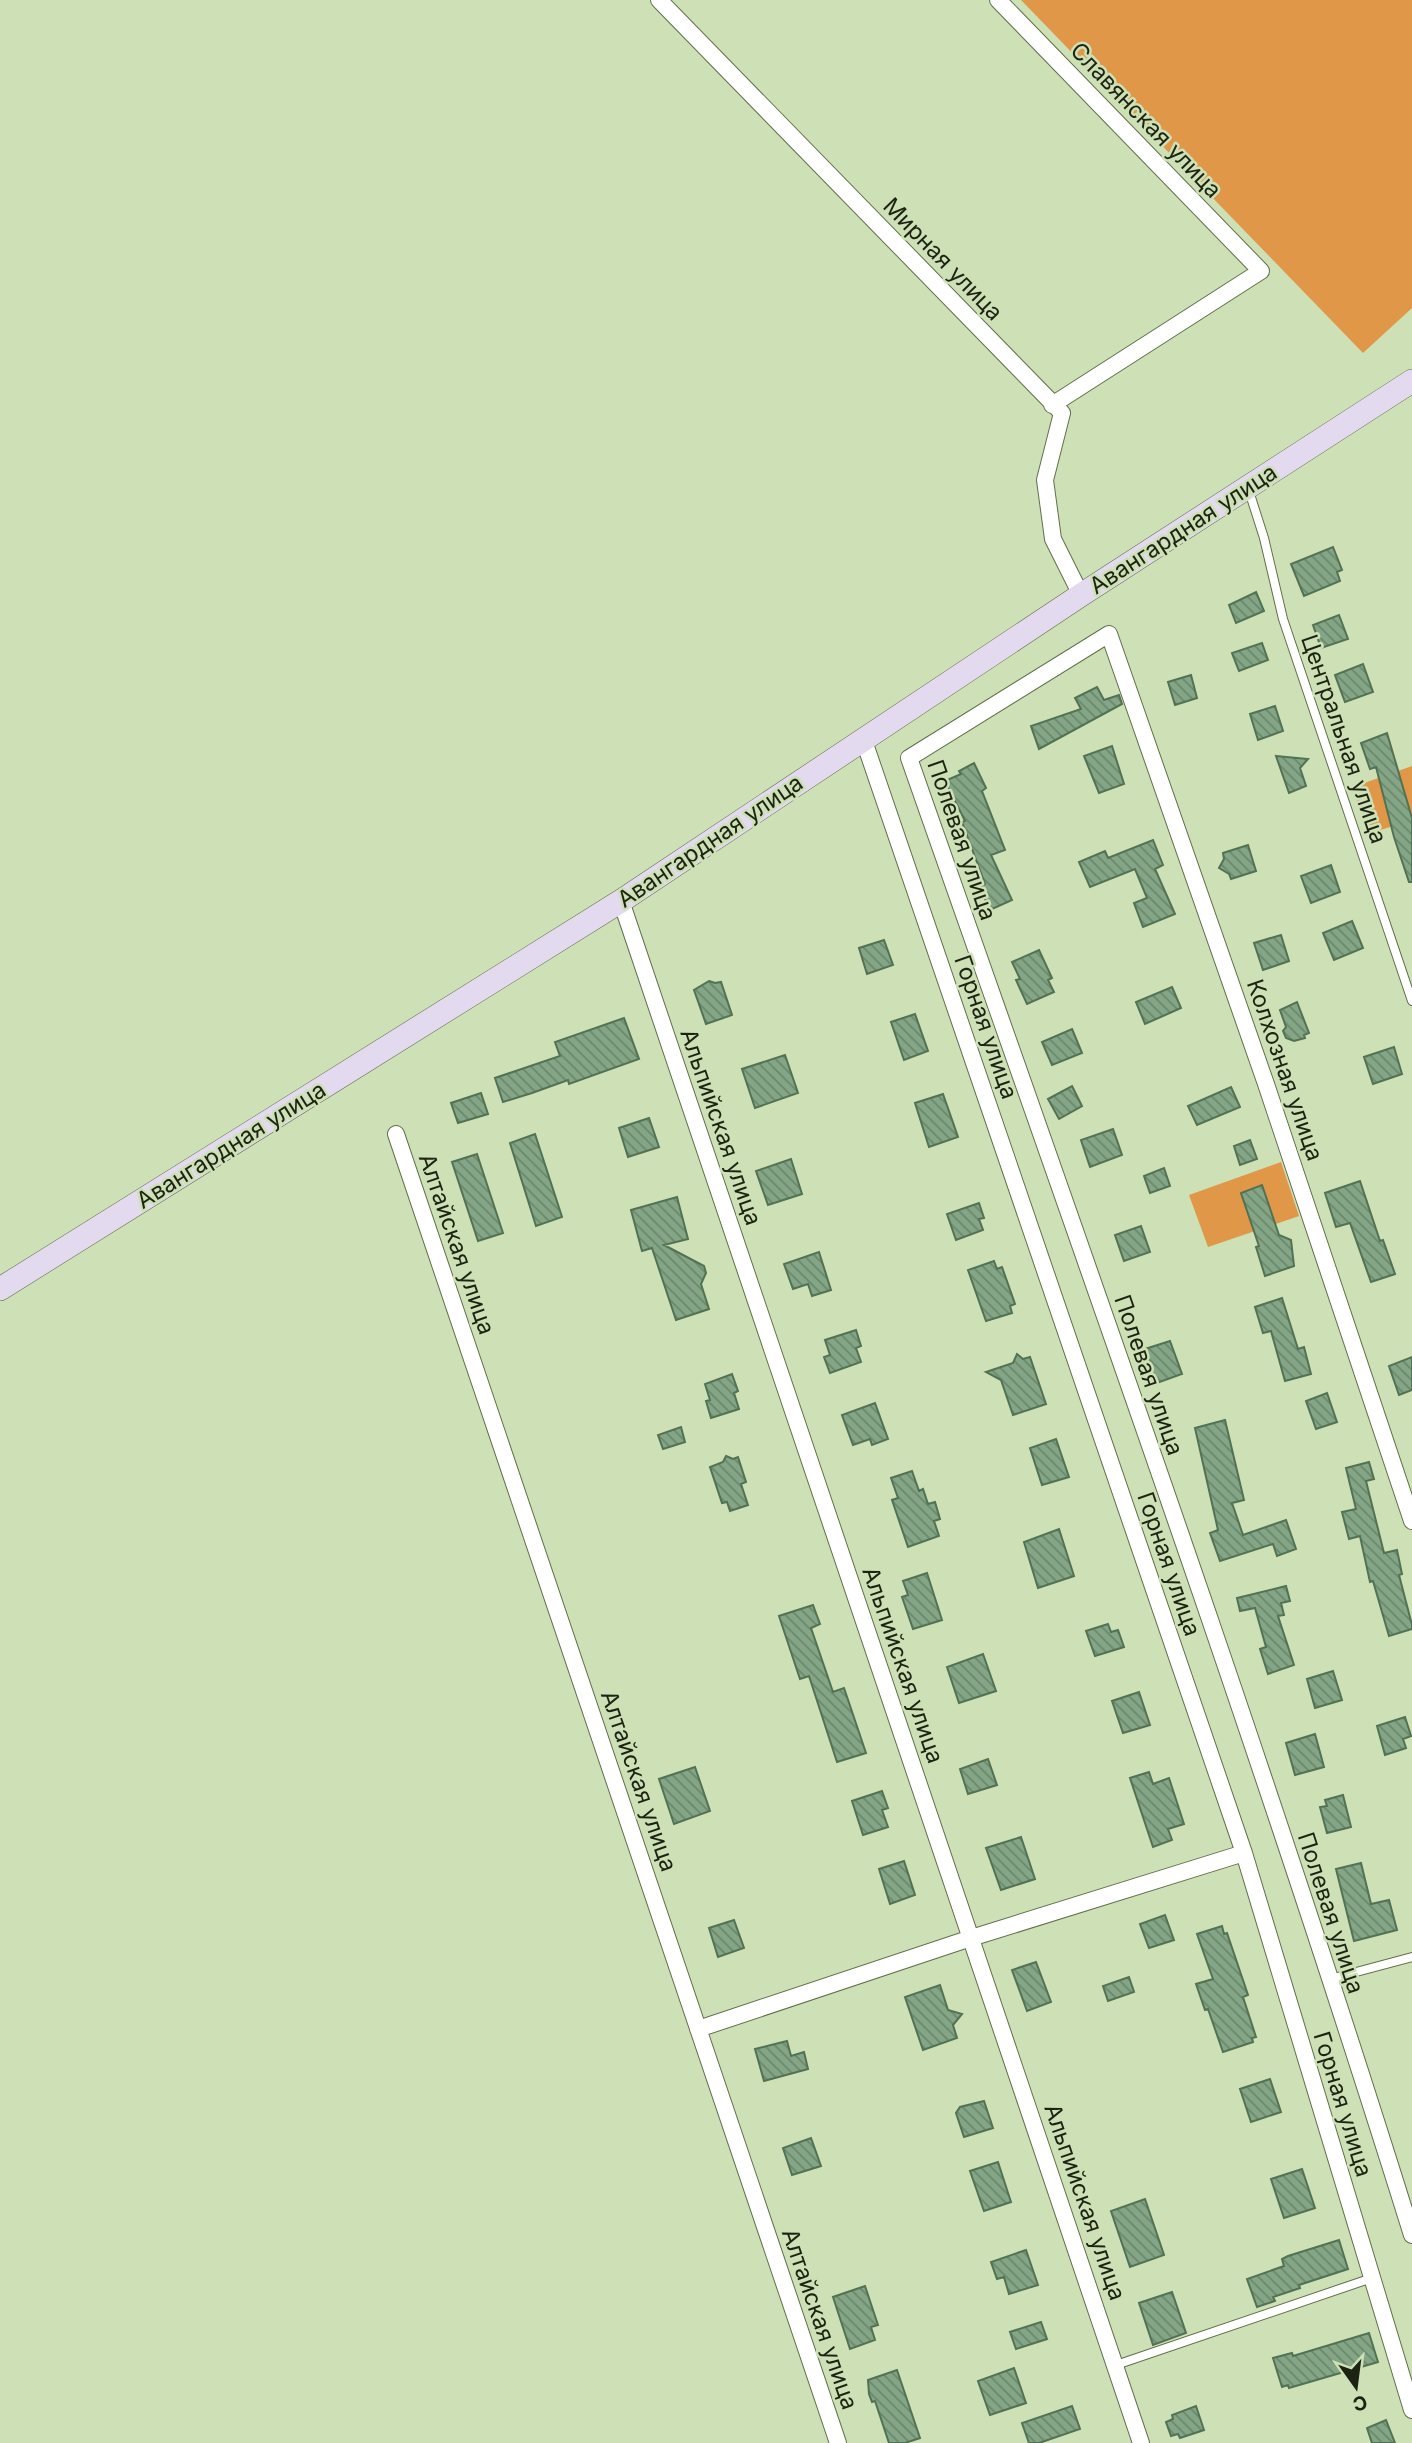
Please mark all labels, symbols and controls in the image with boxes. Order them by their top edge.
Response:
street label: Славянская улица [1065,36,1227,204]
street label: Мирная улица [878,192,1008,326]
street label: Авангардная улица [1084,458,1282,600]
street label: Центральная улица [1295,631,1393,847]
street label: Полевая улица [921,756,1003,924]
street label: Авангардная улица [612,768,808,914]
street label: Горная улица [948,951,1024,1103]
street label: Колхозная улица [1241,976,1329,1164]
street label: Альпийская улица [674,1025,768,1229]
street label: Авангардная улица [131,1075,331,1215]
street label: Алтайская улица [413,1150,501,1338]
street label: Полевая улица [1108,1291,1190,1459]
street label: Горная улица [1131,1488,1207,1640]
street label: Альпийская улица [856,1563,950,1767]
street label: Алтайская улица [595,1687,683,1875]
street label: Полевая улица [1292,1829,1370,1997]
street label: Горная улица [1308,2028,1378,2180]
street label: Альпийская улица [1038,2100,1132,2304]
street label: Алтайская улица [776,2225,864,2413]
north arrow [1321,2352,1391,2422]
text: С [1350,2390,1370,2416]

